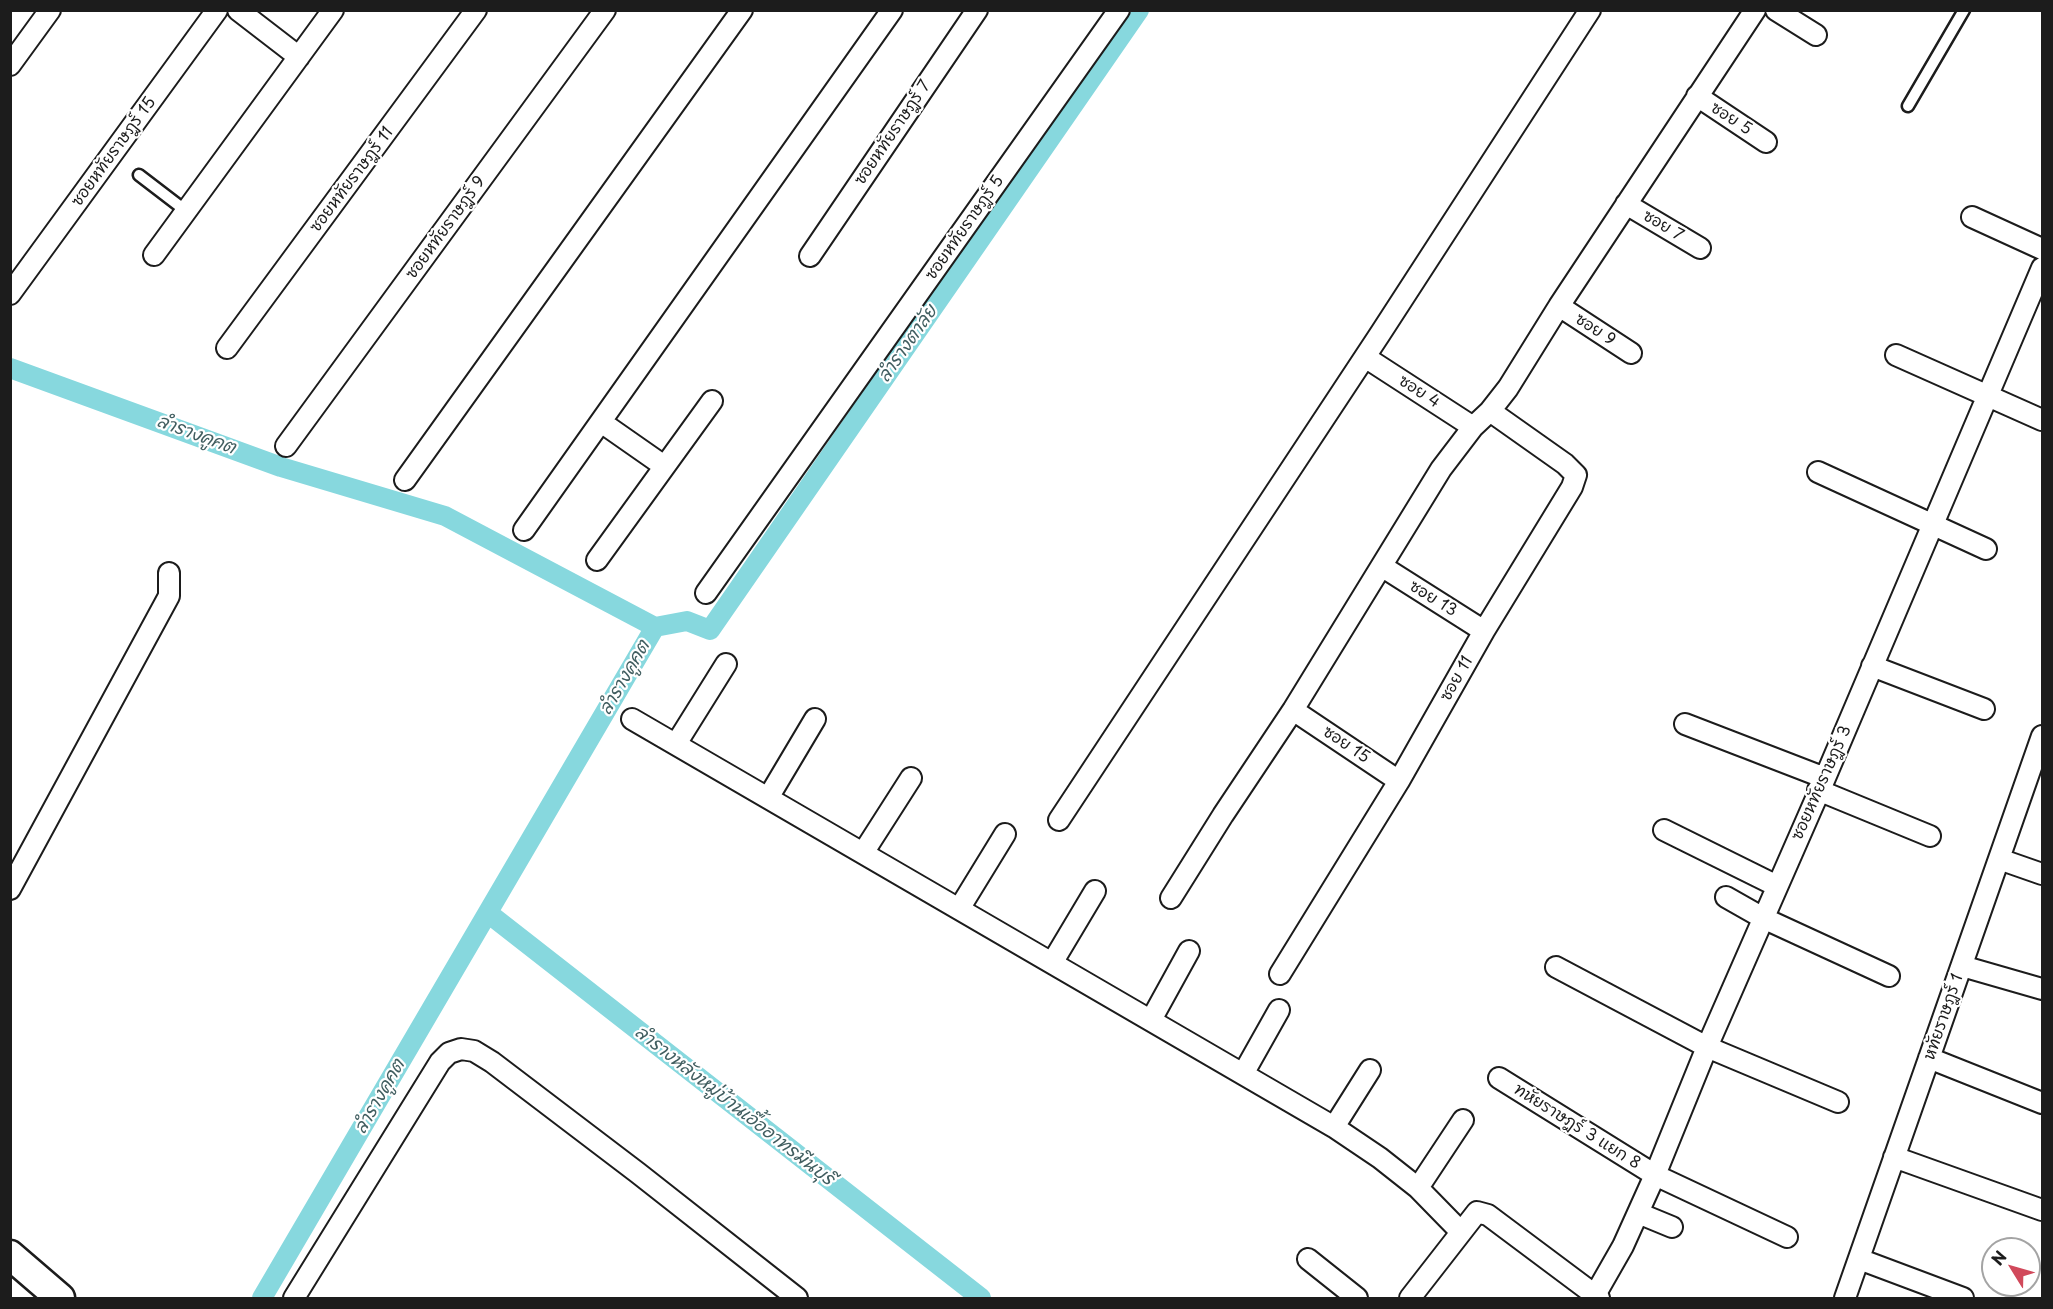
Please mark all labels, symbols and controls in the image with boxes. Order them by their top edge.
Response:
street label: ซอยหทัยราษฎร์ 7 [851,77,935,189]
street label: ซอยหทัยราษฎร์ 15 [68,94,160,210]
street label: ซอย 5 [1707,99,1755,139]
street label: ซอยหทัยราษฎร์ 11 [306,124,398,236]
street label: ซอยหทัยราษฎร์ 5 [922,172,1008,284]
street label: ซอยหทัยราษฎร์ 9 [402,173,490,283]
street label: ซอย 7 [1639,206,1687,246]
water label: ลำรางตาลัย [874,302,942,386]
street label: ซอย 9 [1571,310,1619,350]
street label: ซอย 4 [1395,372,1443,412]
water label: ลำรางคูคต [154,411,238,459]
street label: ซอย 13 [1406,577,1460,621]
water label: ลำรางคูคต [595,637,655,719]
street label: ซอย 11 [1437,653,1477,705]
street label: ซอย 15 [1319,722,1373,768]
street label: ซอยหทัยราษฎร์ 3 [1788,723,1856,843]
street label: หทัยราษฎร์ 1 [1920,971,1968,1063]
water label: ลำรางหลังหมู่บ้านเอื้ออาทรมีนบุรี [630,1021,838,1191]
water label: ลำรางคูคต [350,1056,410,1138]
street label: ทหัยราษฎร์ 3 แยก 8 [1510,1080,1644,1174]
north arrow [1981,1237,2041,1297]
text: N [1985,1245,2012,1270]

